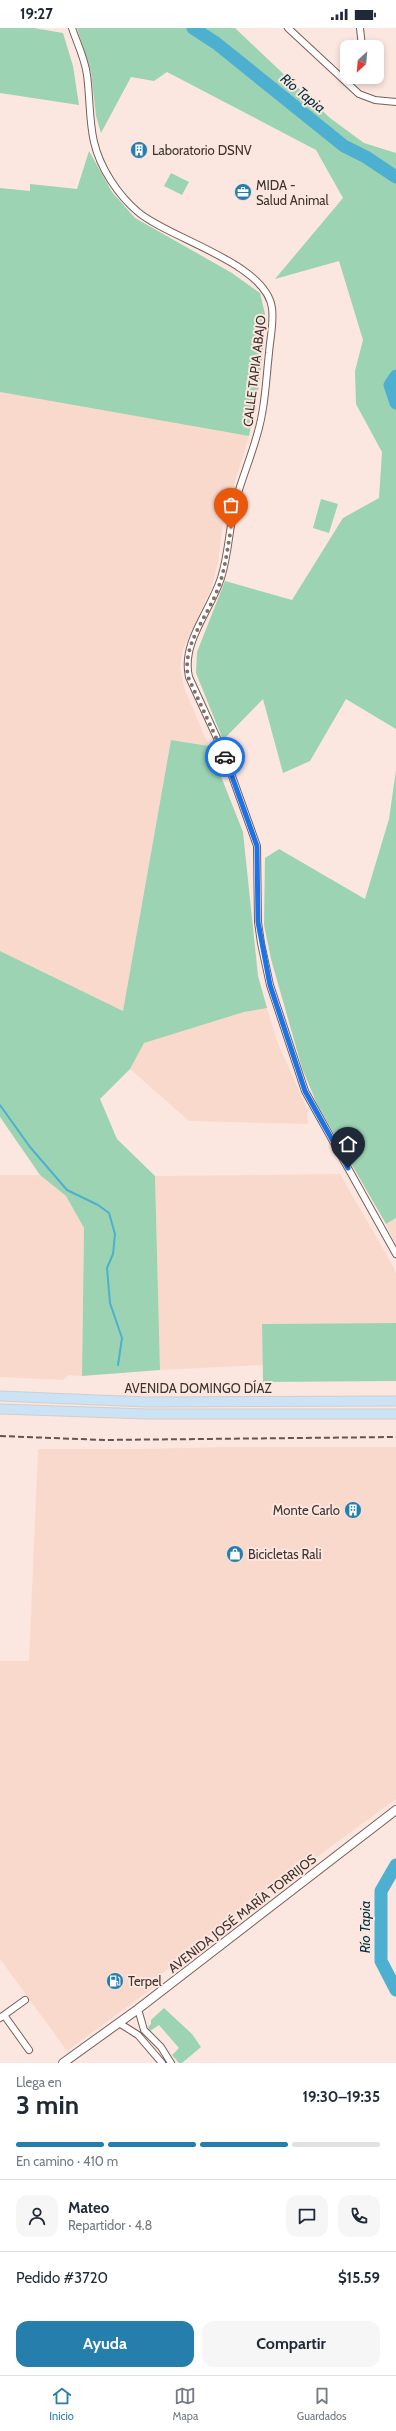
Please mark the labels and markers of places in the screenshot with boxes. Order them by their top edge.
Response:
building icon: Laboratorio DSNV [129,140,149,160]
place label: Laboratorio DSNV [152,142,252,158]
place label: MIDA - Salud Animal [256,177,329,208]
office icon: MIDA - Salud Animal [233,182,253,202]
pin [214,488,248,529]
pin [331,1127,365,1168]
building icon: Monte Carlo [343,1500,363,1520]
place label: Monte Carlo [273,1502,340,1518]
shop icon: Bicicletas Rali [225,1544,245,1564]
place label: Bicicletas Rali [248,1546,321,1562]
fuel station icon: Terpel [105,1971,125,1991]
place label: Terpel [128,1973,162,1989]

